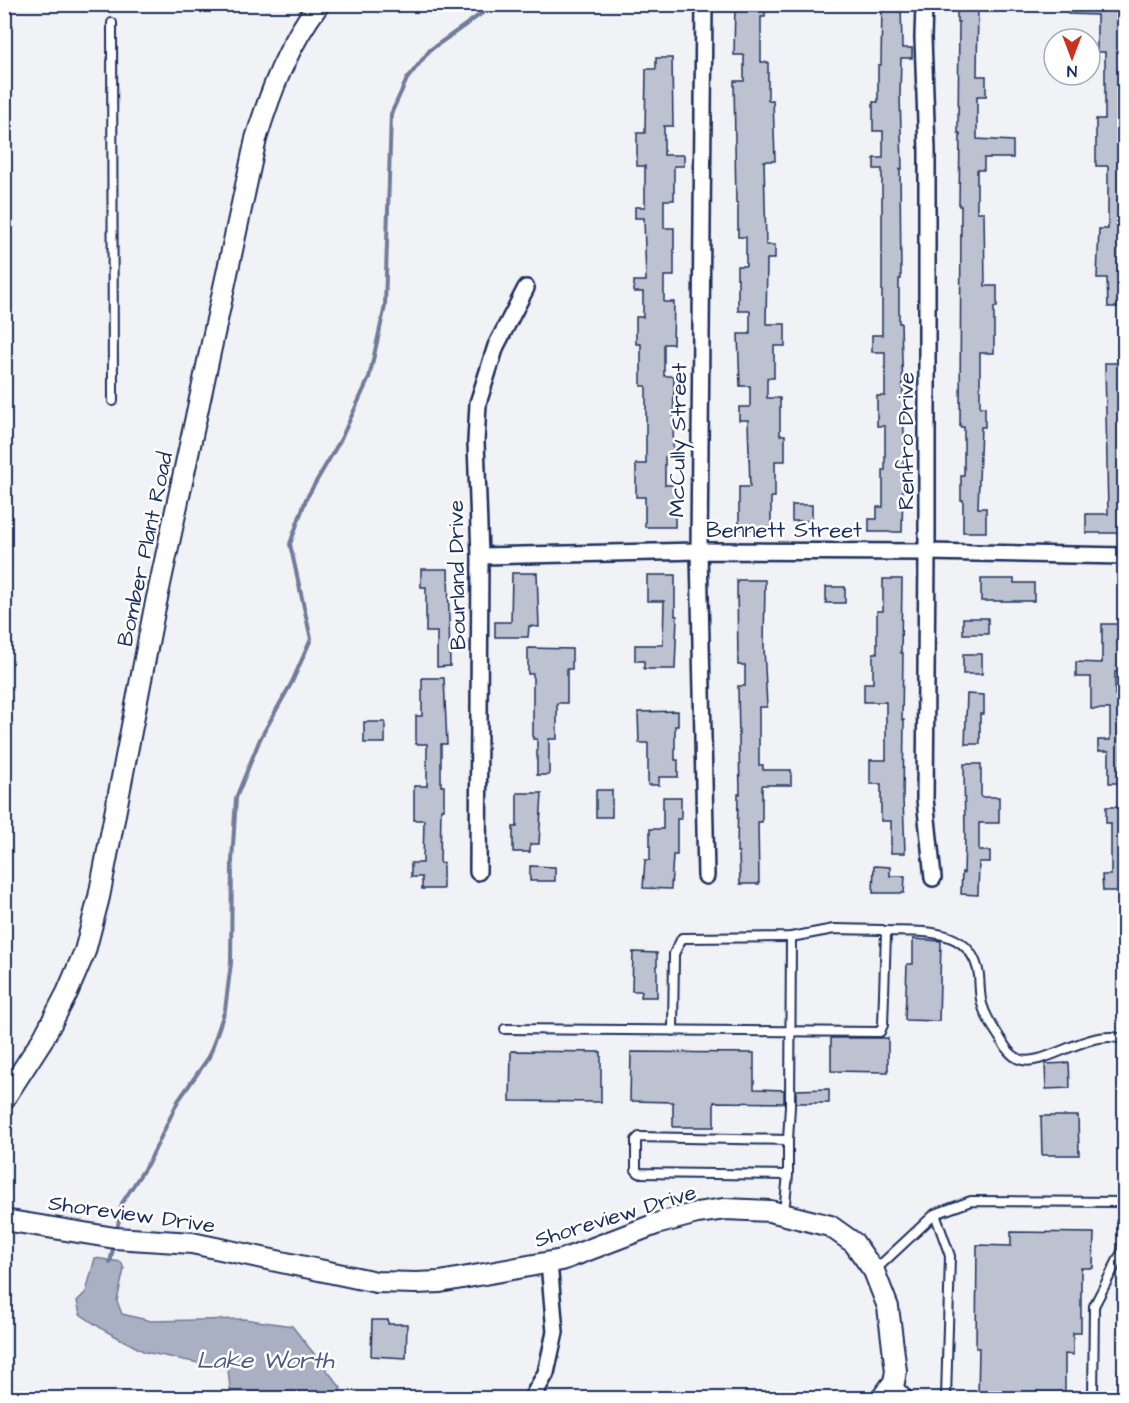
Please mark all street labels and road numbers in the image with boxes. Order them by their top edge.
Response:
street label: McCully Street [662,362,696,518]
street label: Renfro Drive [891,372,922,510]
street label: Bomber Plant Road [110,449,181,650]
street label: Bourland Drive [441,500,474,650]
street label: Bennett Street [706,515,862,546]
street label: Shoreview Drive [531,1177,700,1256]
street label: Shoreview Drive [47,1187,217,1242]

